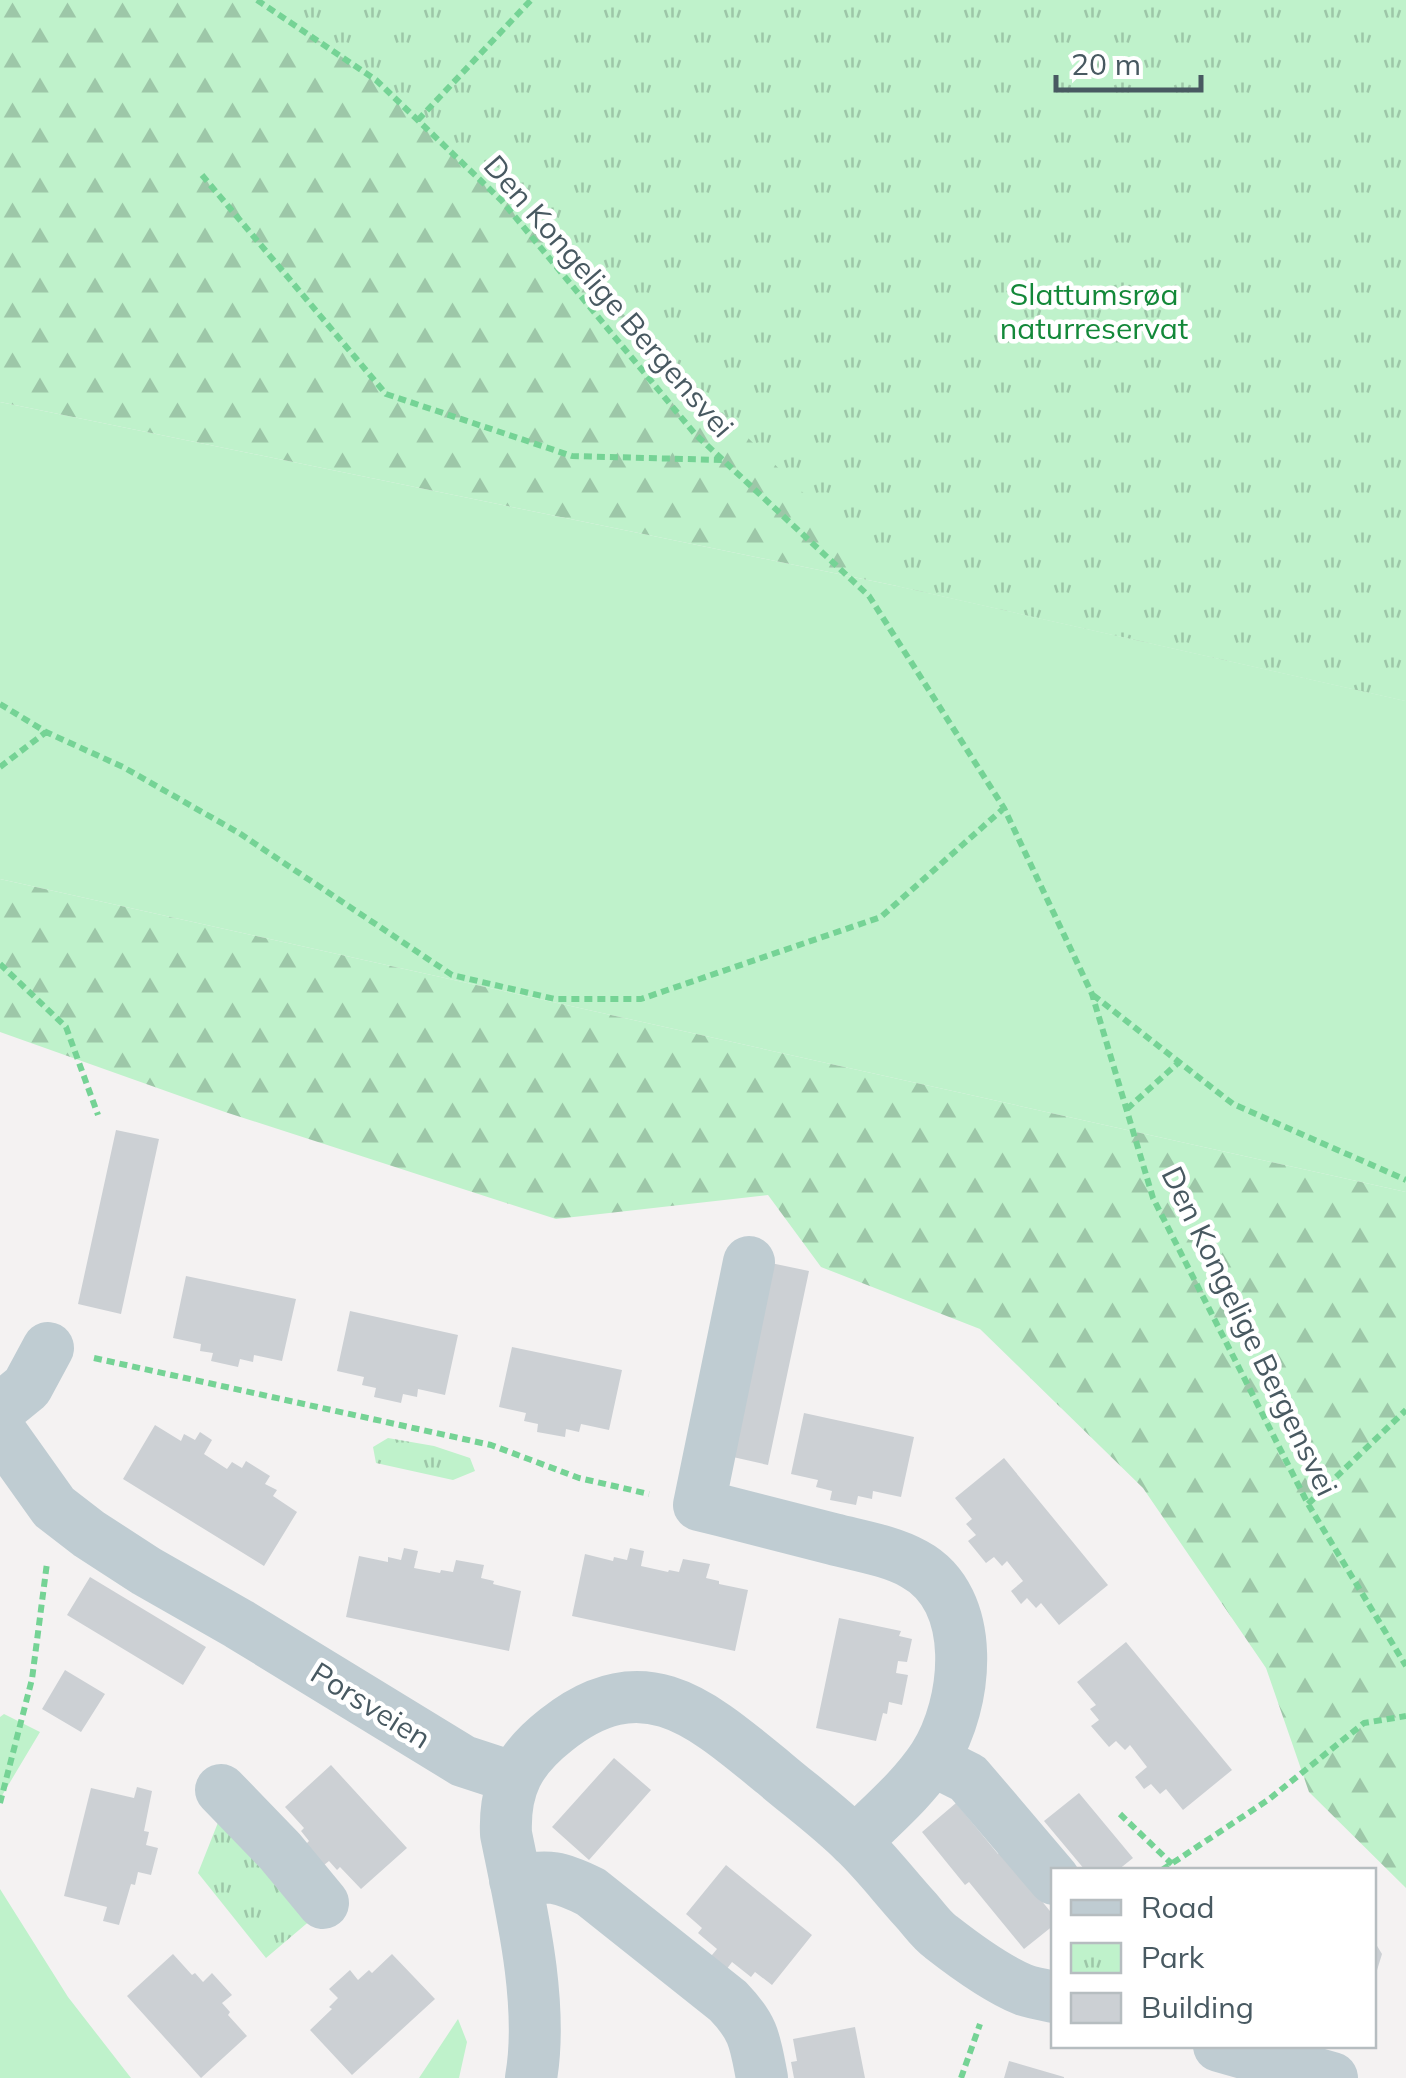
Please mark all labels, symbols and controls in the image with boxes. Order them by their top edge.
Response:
scale bar [1056,30,1201,92]
text: 20 m [1071,45,1141,83]
street label: Den Kongelige Bergensvei [476,147,742,445]
park label: Slattumsrøa naturreservat [1000,275,1188,347]
street label: Den Kongelige Bergensvei [1154,1160,1346,1502]
street label: Porsveien [304,1653,438,1757]
legend [1051,1868,1376,2048]
text: Road [1141,1888,1215,1926]
text: Park [1141,1938,1205,1976]
text: Building [1141,1988,1254,2026]

